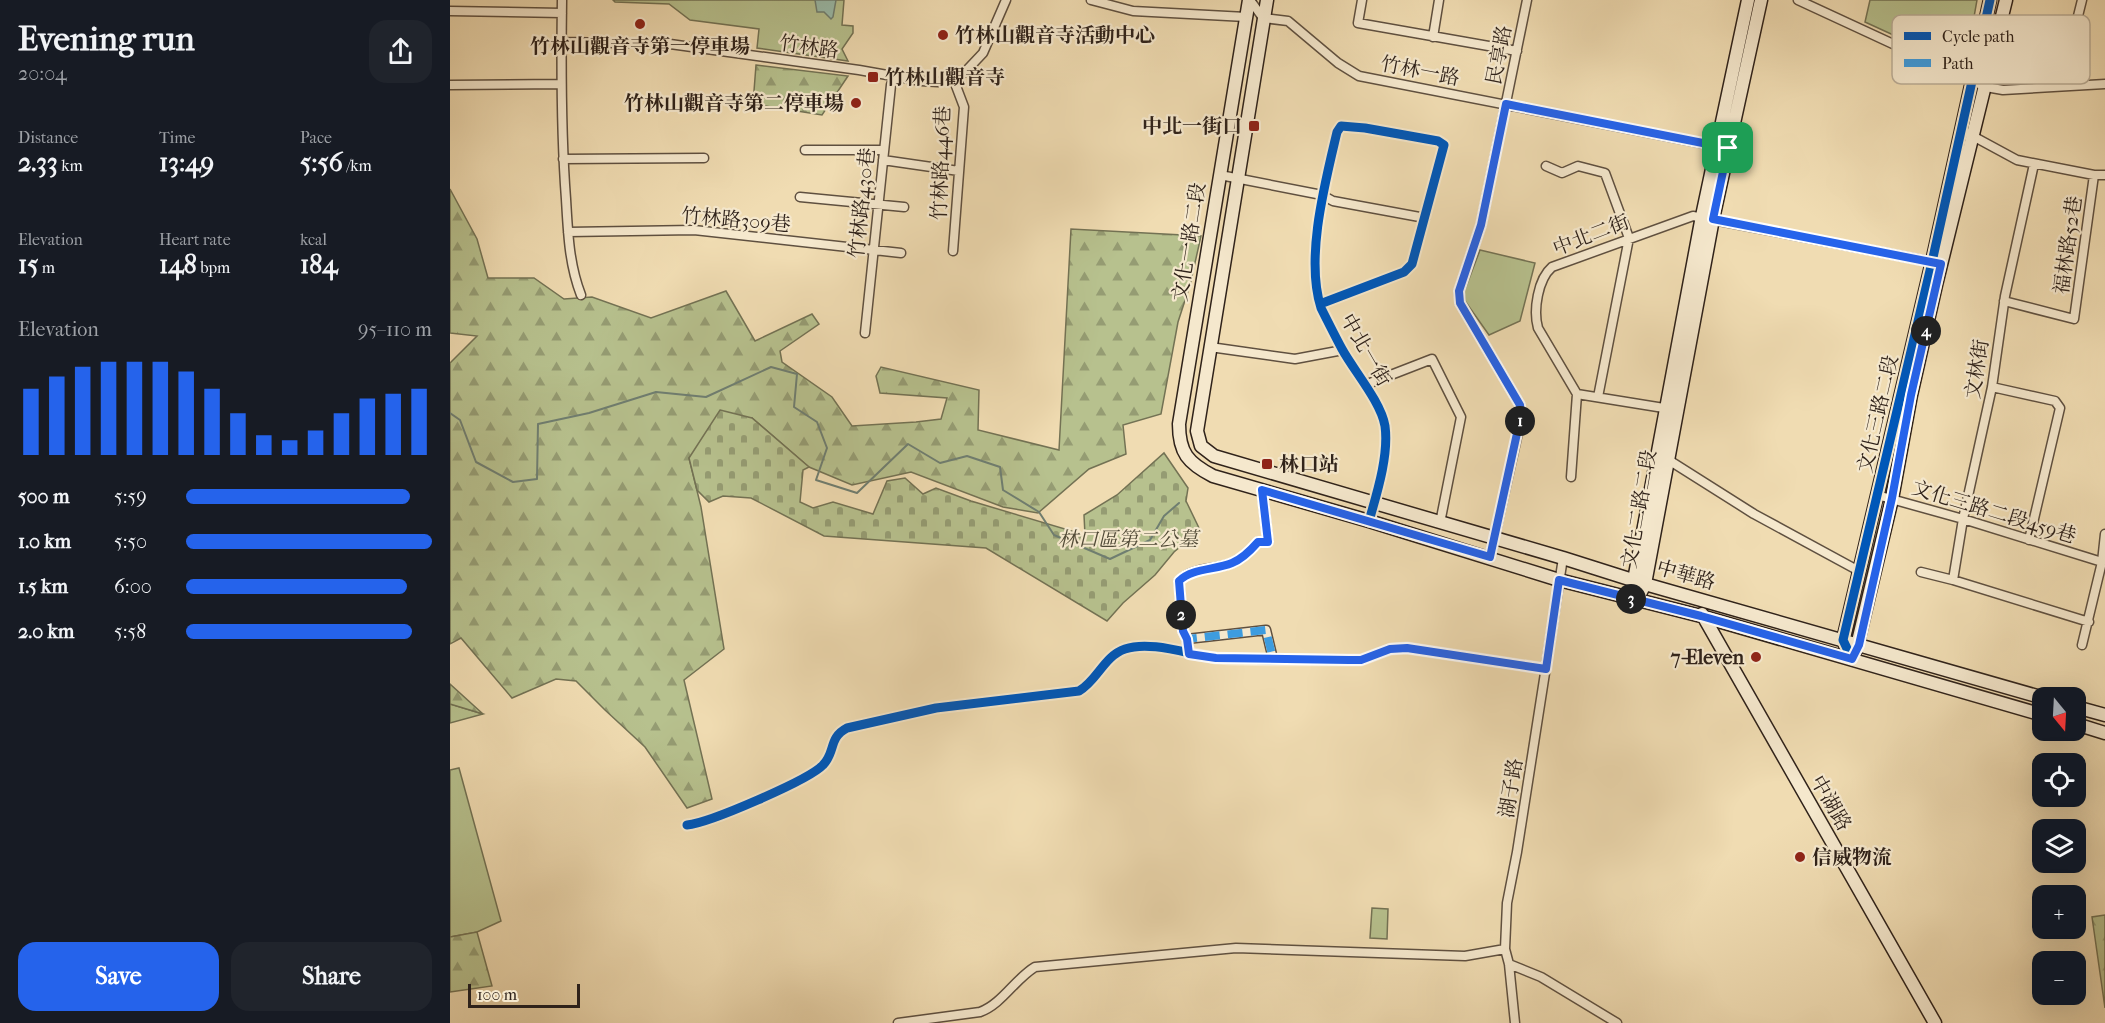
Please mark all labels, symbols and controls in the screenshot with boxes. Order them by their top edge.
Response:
legend [1892,15,2090,84]
marker: 竹林山觀音寺第一停車場 [633,17,647,31]
text: Evening run [18,20,195,59]
button: share [369,20,432,83]
street label: 民享路 [1482,23,1516,87]
place label: 竹林山觀音寺活動中心 [955,24,1155,47]
text: Cycle path [1942,27,2014,46]
marker: 竹林山觀音寺活動中心 [936,28,950,42]
street label: 竹林路 [778,31,840,63]
place label: 竹林山觀音寺第一停車場 [530,35,750,58]
street label: 竹林一路 [1379,52,1461,90]
text: Path [1942,54,1974,73]
text: 20:04 [18,62,67,85]
place label: 竹林山觀音寺 [885,66,1005,89]
marker: 竹林山觀音寺 [866,70,880,84]
place label: 竹林山觀音寺第二停車場 [624,92,844,115]
marker: 竹林山觀音寺第二停車場 [849,96,863,110]
street label: 竹林路446巷 [928,105,954,221]
place label: 中北一街口 [1142,115,1242,138]
marker: 中北一街口 [1247,119,1261,133]
pin [1702,122,1753,173]
text: Distance [18,128,78,147]
text: Time [159,128,195,147]
text: Pace [300,128,332,147]
icon: arrive [1711,131,1744,164]
text: 2.33 [18,147,58,178]
text: 13:49 [159,147,214,178]
text: 5:56 [300,147,343,178]
street label: 竹林路430巷 [845,147,879,259]
text: km [58,156,83,175]
text: /km [343,156,372,175]
street label: 文化一路二段 [1168,181,1210,303]
street label: 福林路52巷 [2050,194,2086,296]
street label: 竹林路309巷 [680,204,792,236]
street label: 中北二街 [1550,210,1632,260]
text: Elevation [18,230,83,249]
text: Heart rate [159,230,231,249]
text: kcal [300,230,327,249]
text: 15 [18,249,38,280]
text: 148 [159,249,197,280]
text: 184 [300,249,338,280]
text: m [38,258,55,277]
text: bpm [197,258,230,277]
street label: 中北一街 [1336,310,1396,390]
pin: 4 [1911,316,1941,346]
text: Elevation [18,318,99,341]
text: 95–110 m [358,318,432,341]
text: 4 [1921,321,1931,340]
street label: 文林街 [1961,338,1993,400]
street label: 文化三路二段 [1853,353,1903,475]
pin: 1 [1505,406,1535,436]
text: 1 [1517,411,1523,430]
street label: 文化二路二段 [1617,448,1661,570]
place label: 林口站 [1279,453,1339,476]
marker: 林口站 [1260,457,1274,471]
street label: 文化三路二段459巷 [1909,476,2079,548]
text: 500 m [18,485,70,508]
text: 5:59 [114,485,147,508]
park label: 林口區第二公墓 [1058,528,1201,551]
text: 1.0 km [18,530,71,553]
text: 5:50 [114,530,147,553]
street label: 中華路 [1654,556,1718,594]
text: 1.5 km [18,575,68,598]
text: 6:00 [114,575,152,598]
pin: 3 [1616,584,1646,614]
text: 3 [1628,589,1634,608]
pin: 2 [1166,600,1196,630]
text: 2 [1177,605,1185,624]
text: 2.0 km [18,620,74,643]
text: 5:58 [114,620,146,643]
place label: 7-Eleven [1670,646,1744,669]
marker: 7-Eleven [1749,650,1763,664]
north arrow [2032,687,2086,741]
map controls [2032,687,2086,1005]
button: locate [2032,753,2086,807]
street label: 湖子路 [1495,757,1527,819]
street label: 中湖路 [1806,771,1856,835]
button: layers [2032,819,2086,873]
place label: 信威物流 [1812,846,1892,869]
marker: 信威物流 [1793,850,1807,864]
button: + [2032,885,2086,939]
button: Save [18,942,219,1011]
button: Share [231,942,432,1011]
button: − [2032,951,2086,1005]
scale bar [468,981,580,1008]
text: 100 m [477,985,517,1004]

